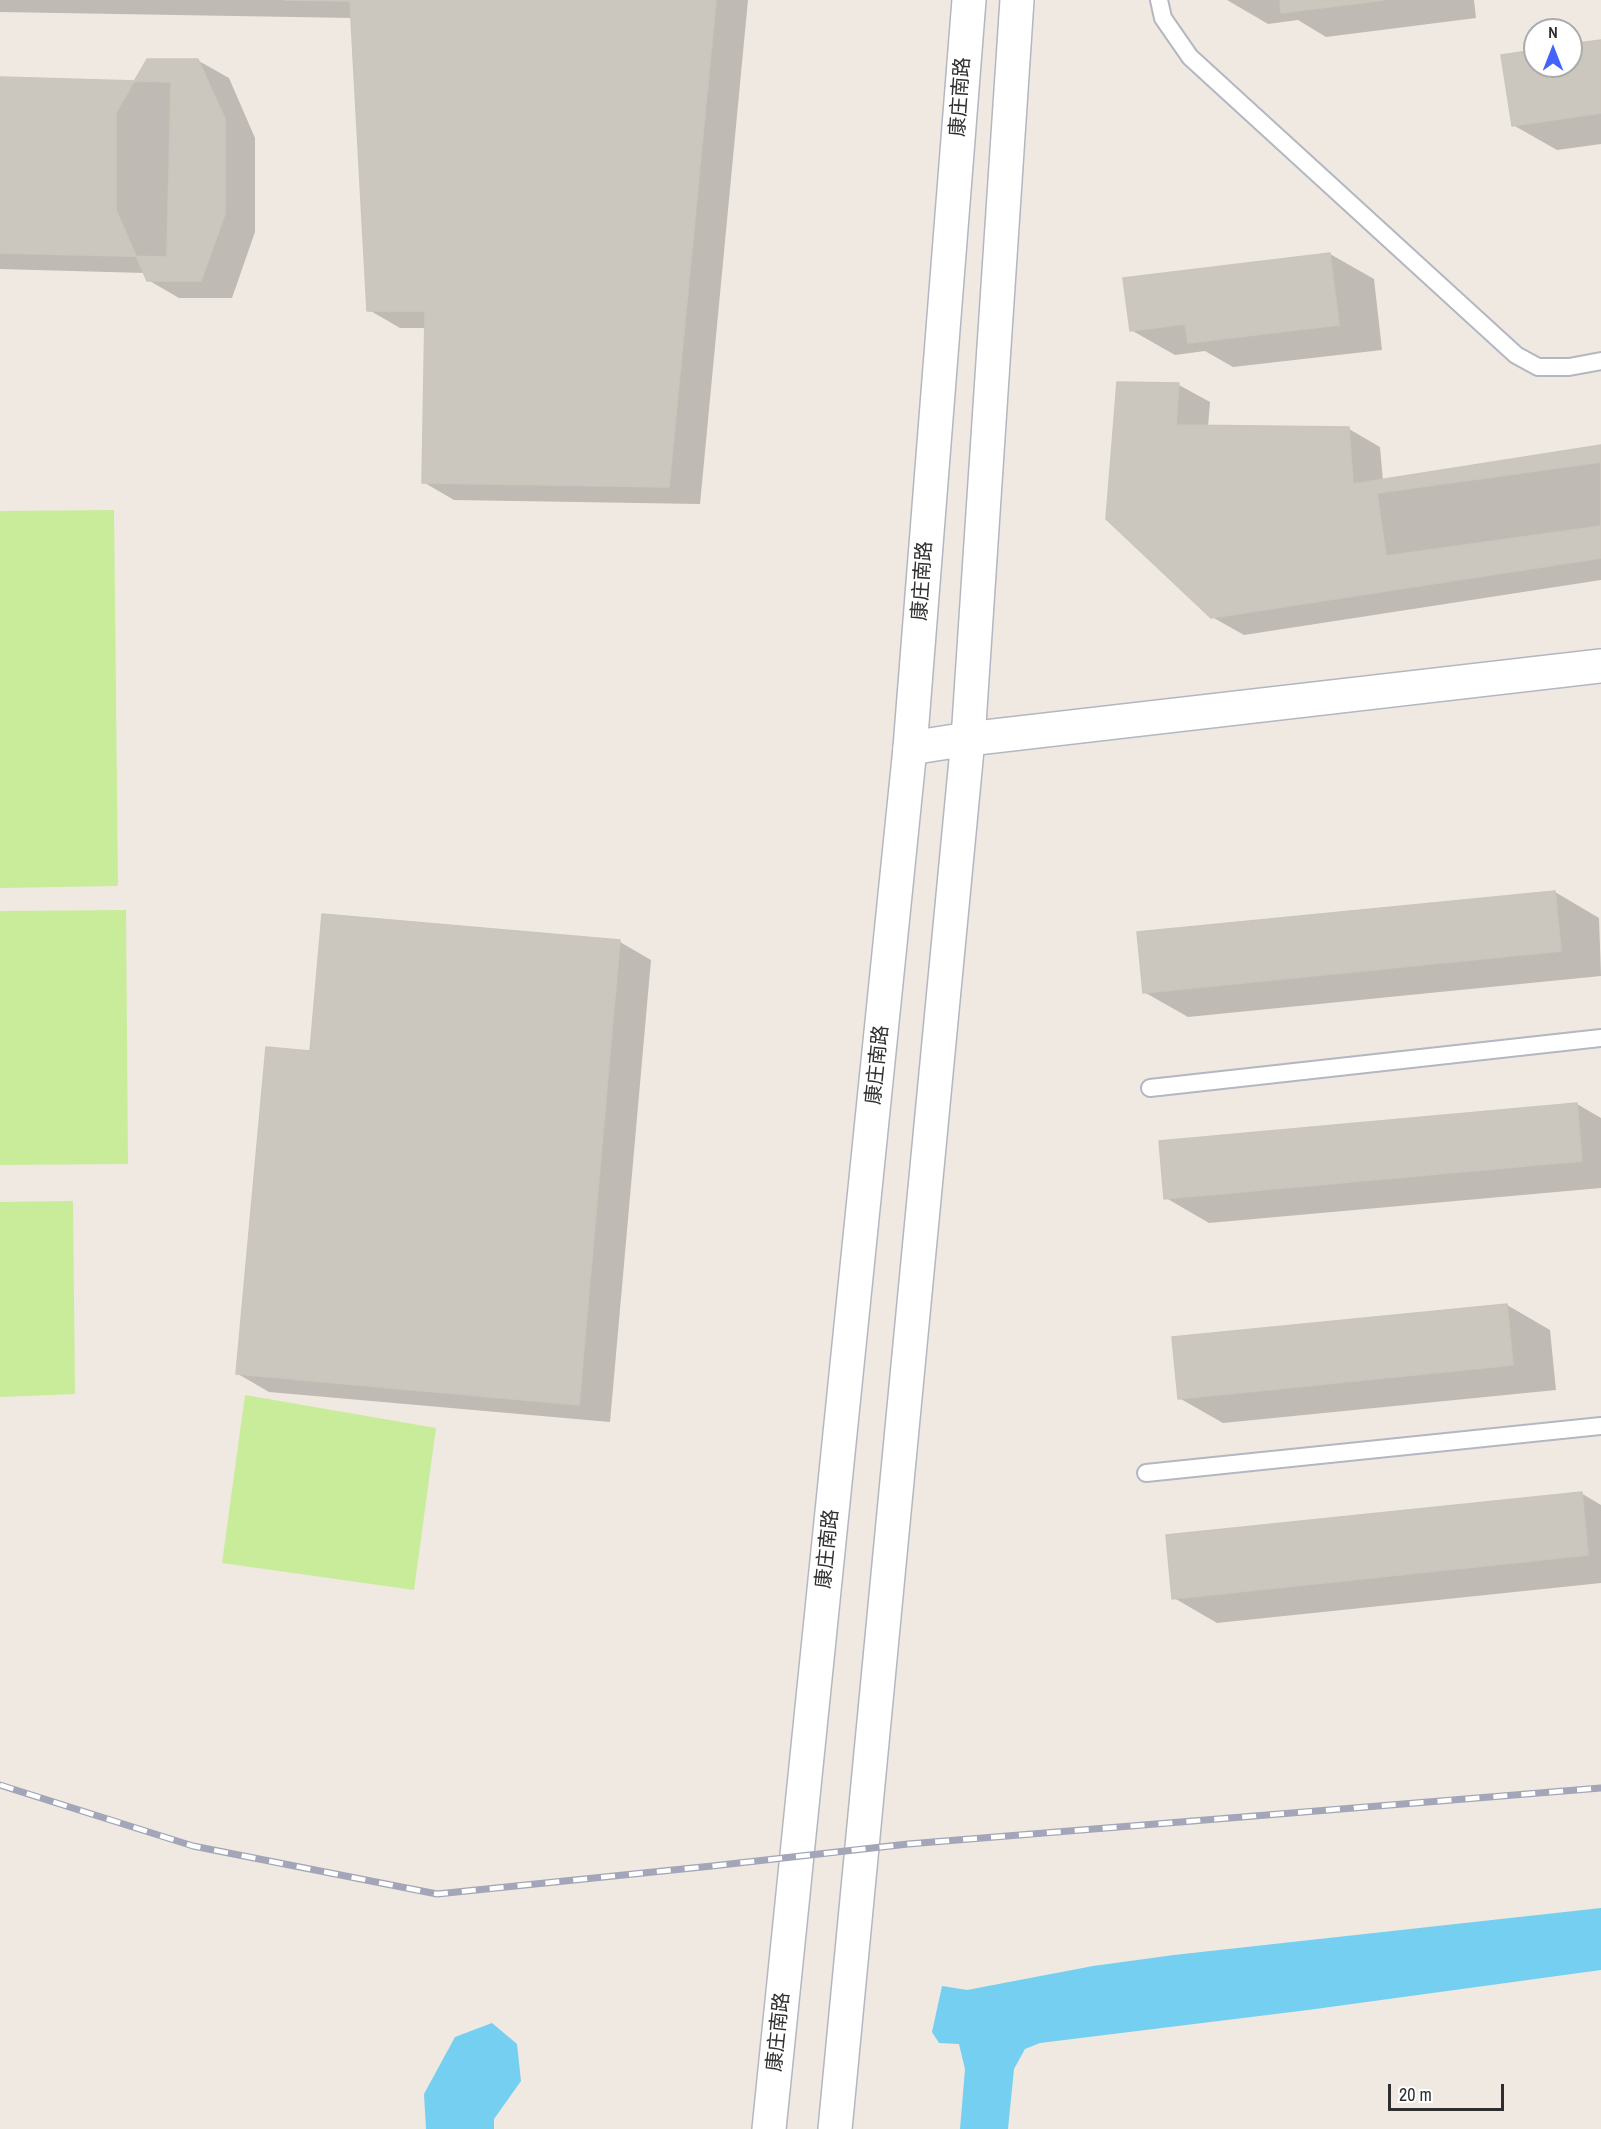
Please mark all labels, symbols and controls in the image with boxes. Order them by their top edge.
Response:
north arrow [1523,18,1583,78]
text: N [1548,21,1558,43]
street label: 康庄南路 [946,56,976,138]
street label: 康庄南路 [908,540,938,622]
street label: 康庄南路 [862,1024,894,1106]
street label: 康庄南路 [812,1508,844,1590]
street label: 康庄南路 [763,1991,795,2073]
scale bar [1391,2072,1506,2110]
text: 20 m [1399,2082,1432,2107]

